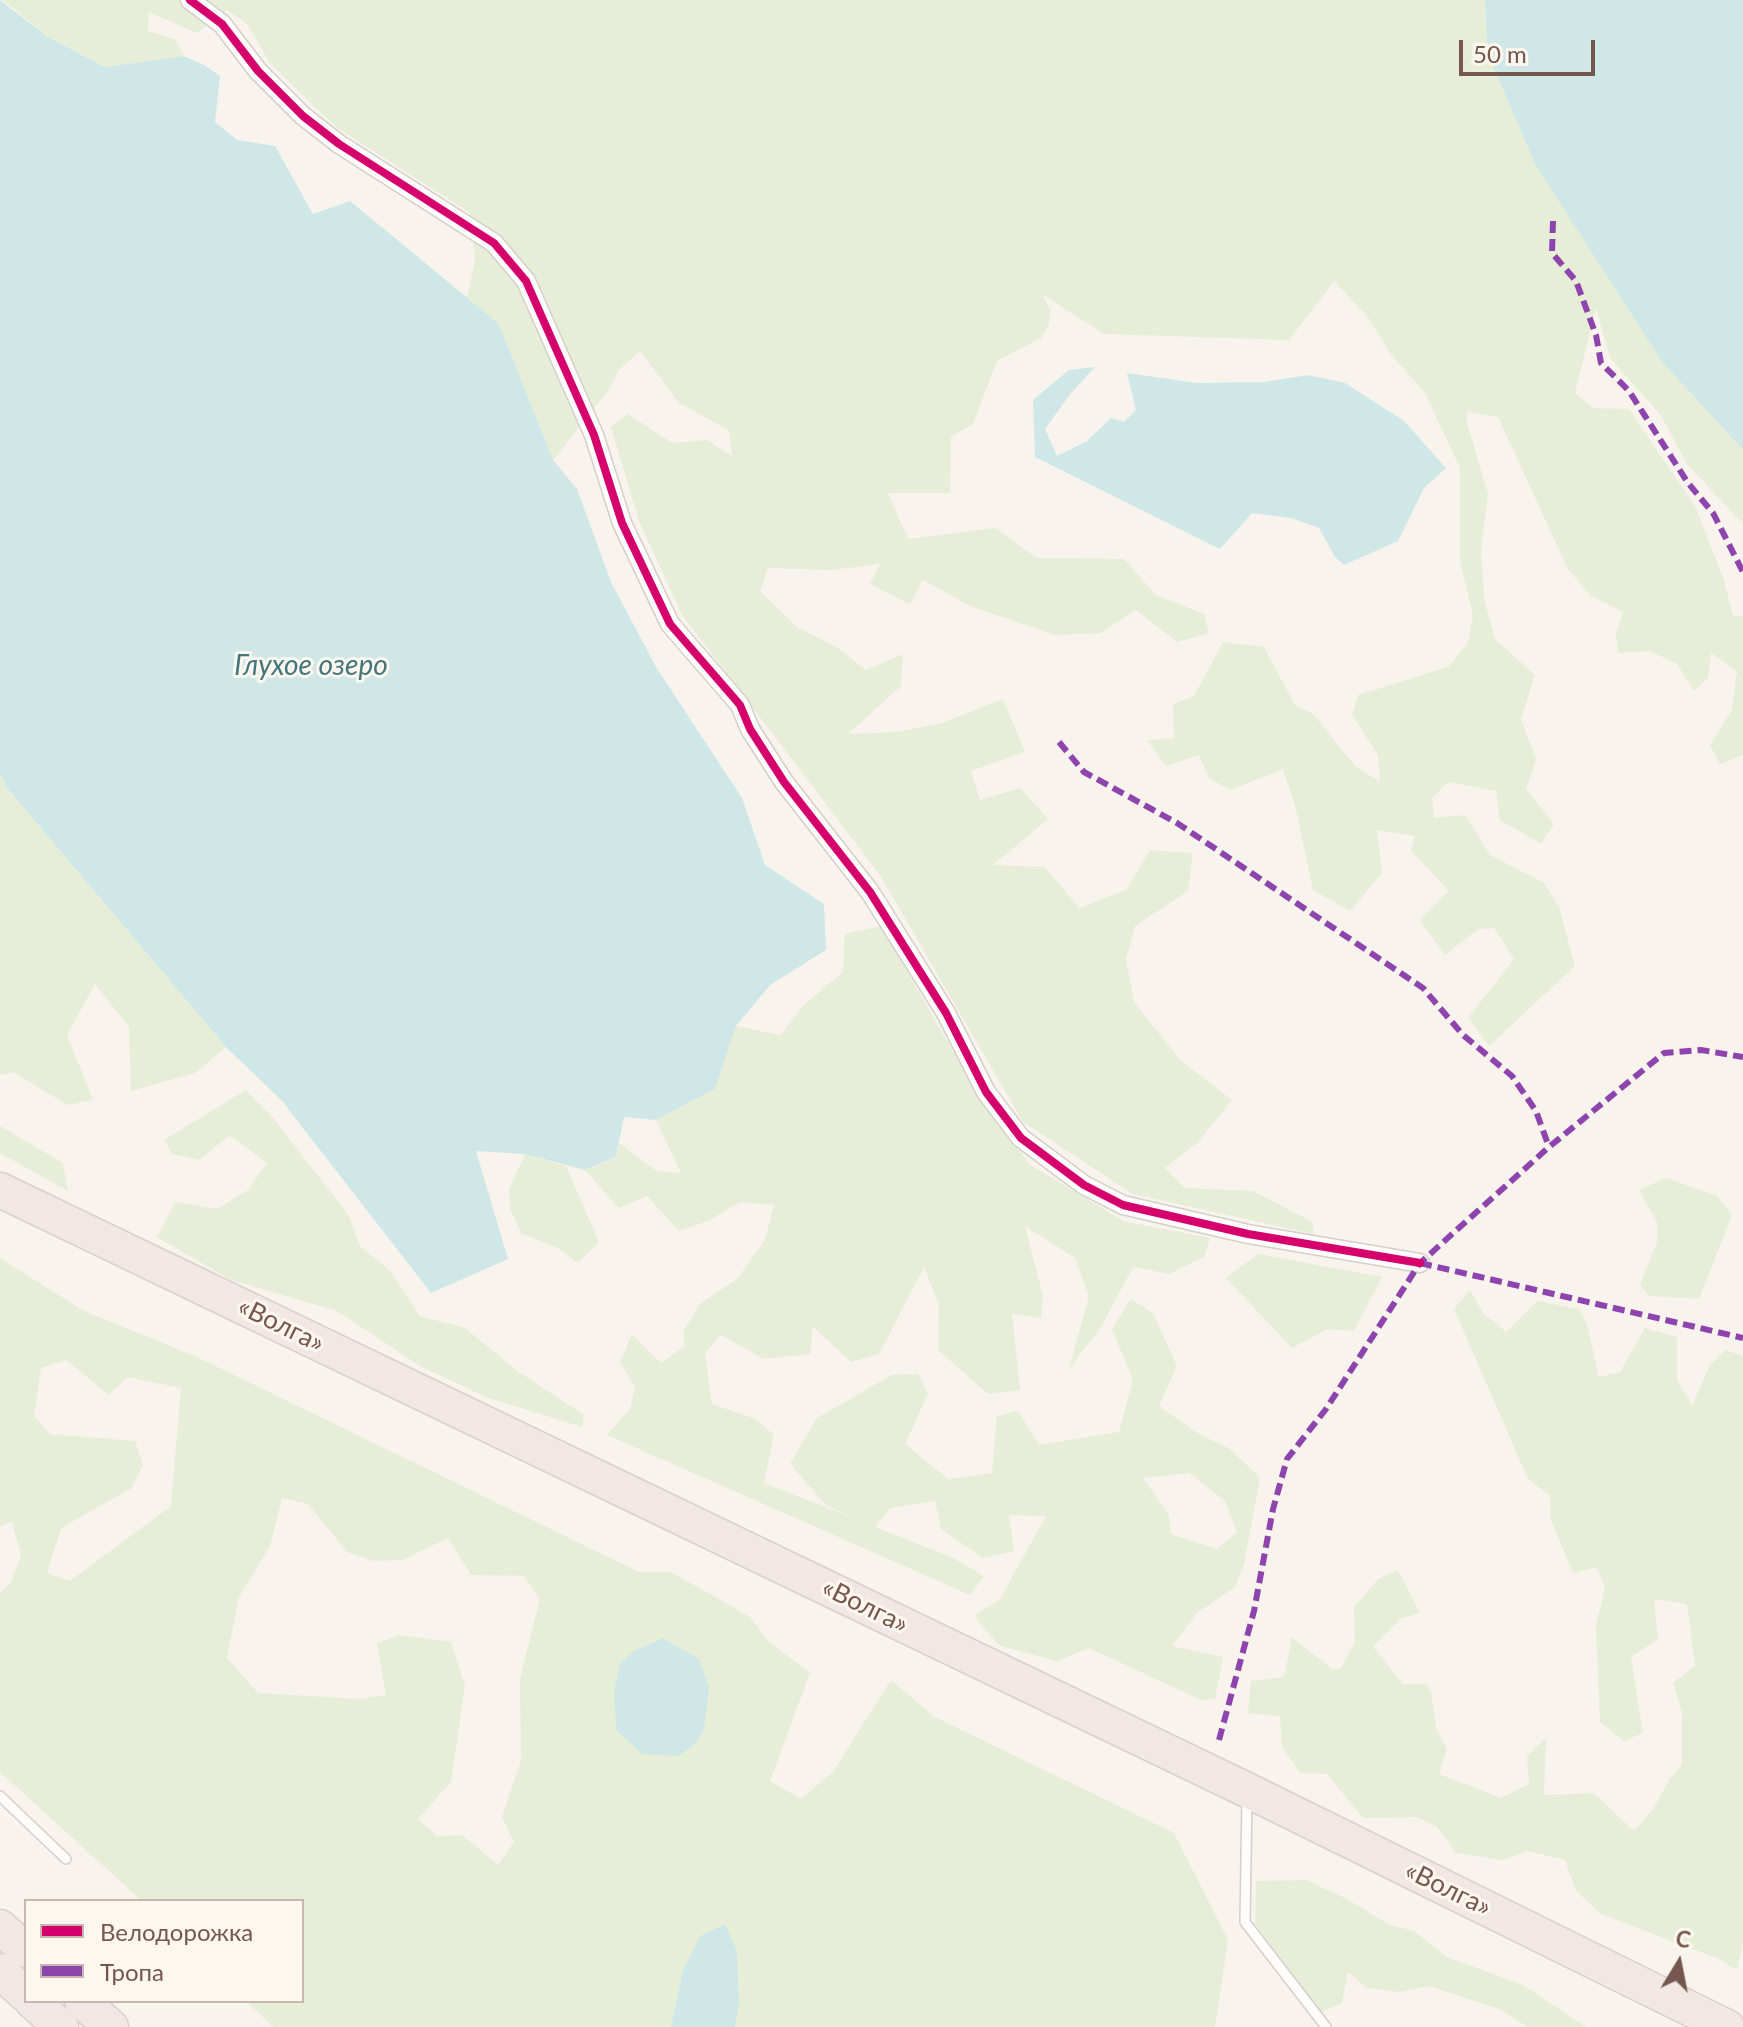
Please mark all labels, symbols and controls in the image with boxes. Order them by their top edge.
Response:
scale bar [1463,24,1599,74]
text: 50 m [1473,39,1527,68]
water label: Глухое озеро [234,649,388,683]
street label: «Волга» [233,1291,329,1359]
street label: «Волга» [817,1572,913,1640]
street label: «Волга» [1400,1855,1496,1923]
legend [24,1899,304,2003]
text: Велодорожка [100,1917,253,1946]
north arrow [1639,1923,1719,2003]
text: С [1674,1924,1693,1953]
text: Тропа [100,1957,164,1986]

